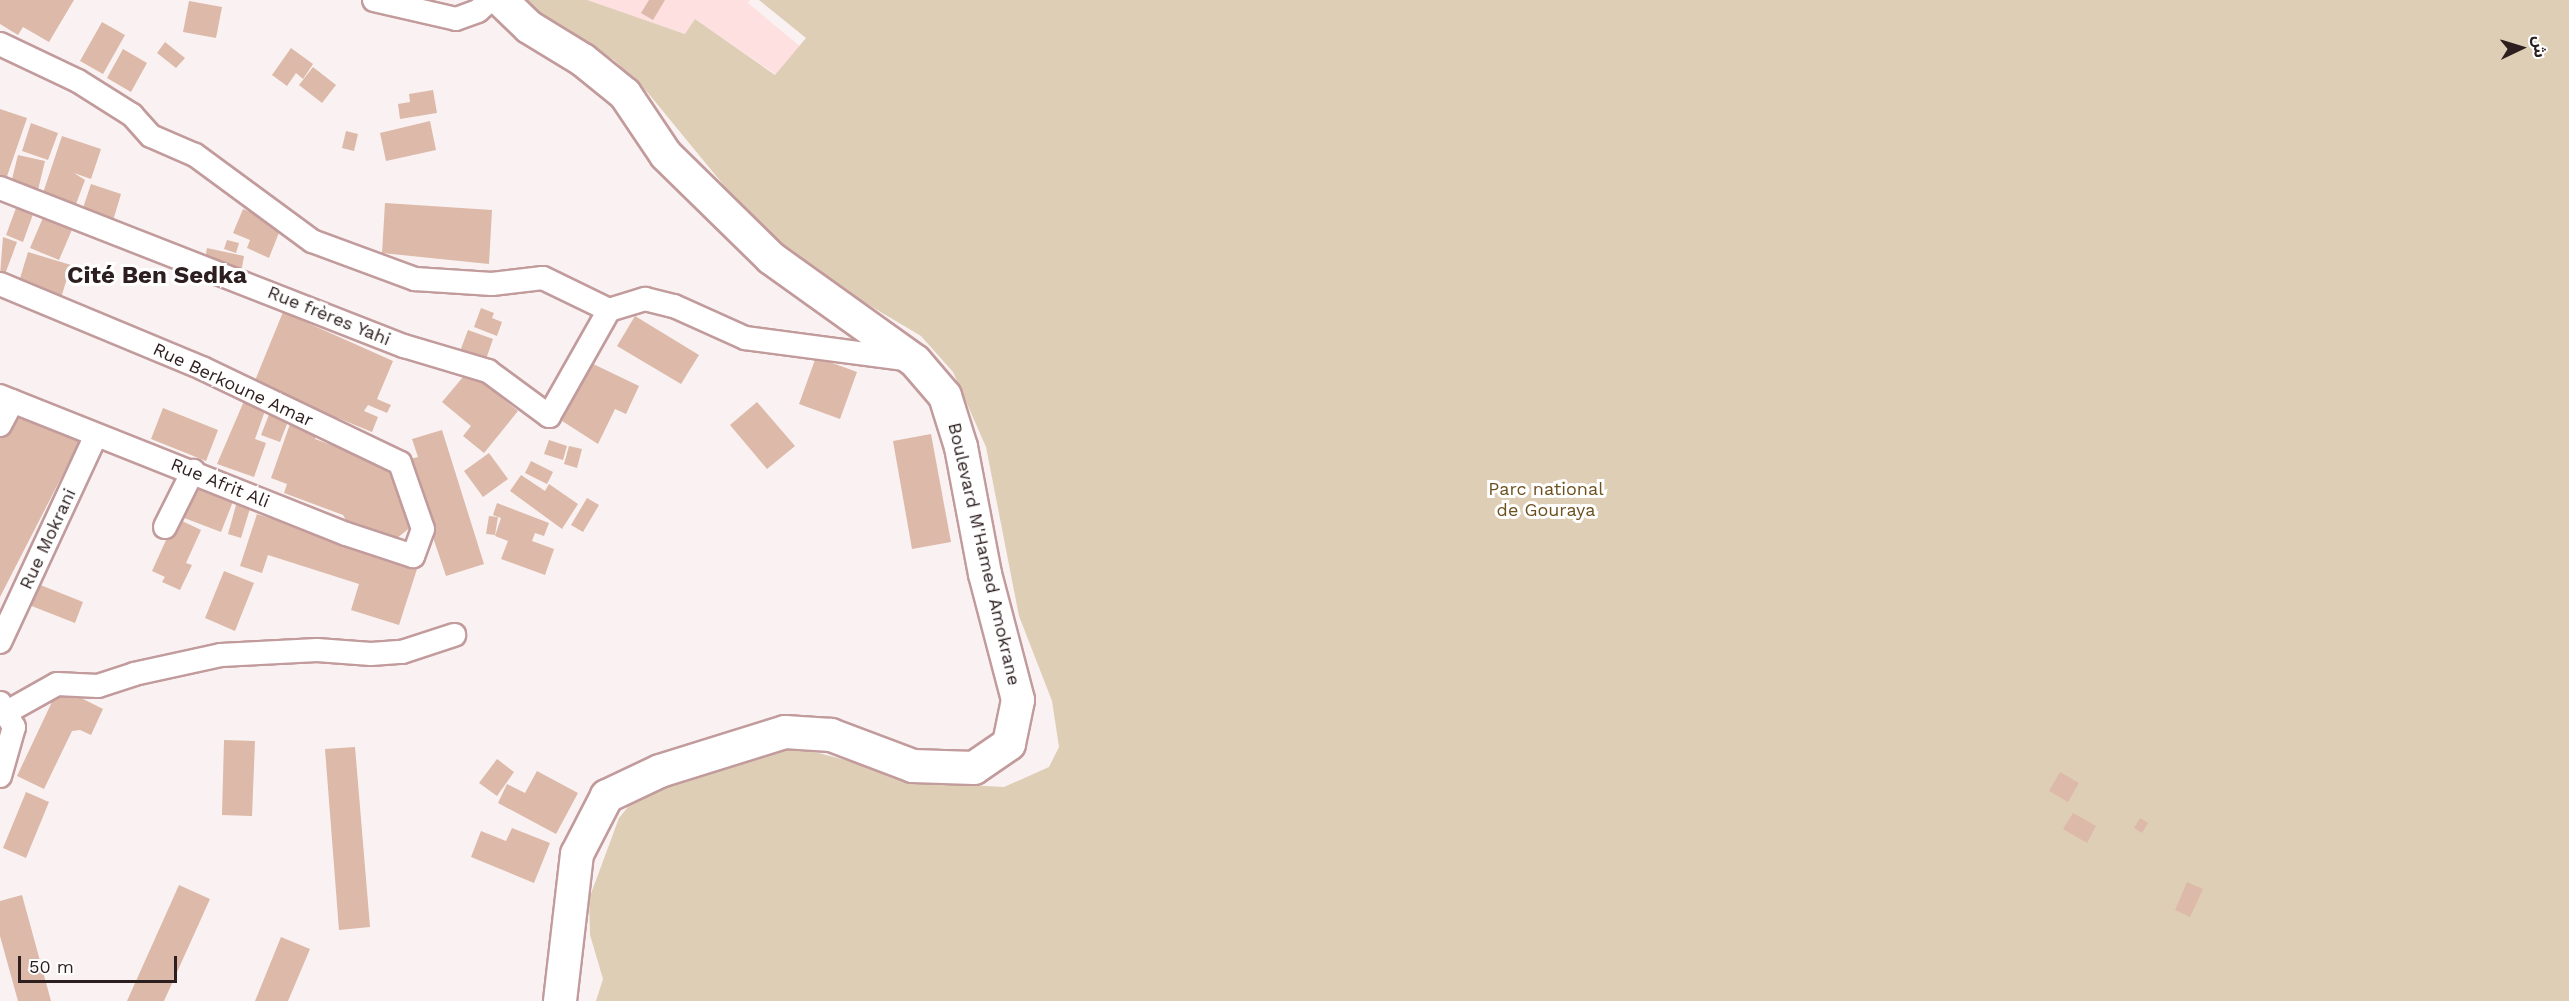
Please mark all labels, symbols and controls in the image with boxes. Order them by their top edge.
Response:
north arrow [2491,18,2551,78]
text: ش [2529,35,2550,58]
district label: Cité Ben Sedka [67,262,247,290]
street label: Rue frères Yahi [264,281,394,351]
street label: Rue Berkoune Amar [149,338,317,432]
street label: Boulevard M'Hamed Amokrane [943,420,1025,688]
street label: Rue Afrit Ali [167,453,273,513]
park label: Parc national de Gouraya [1488,479,1604,522]
street label: Rue Mokrani [15,485,81,593]
scale bar [21,944,180,982]
text: 50 m [29,956,74,977]

